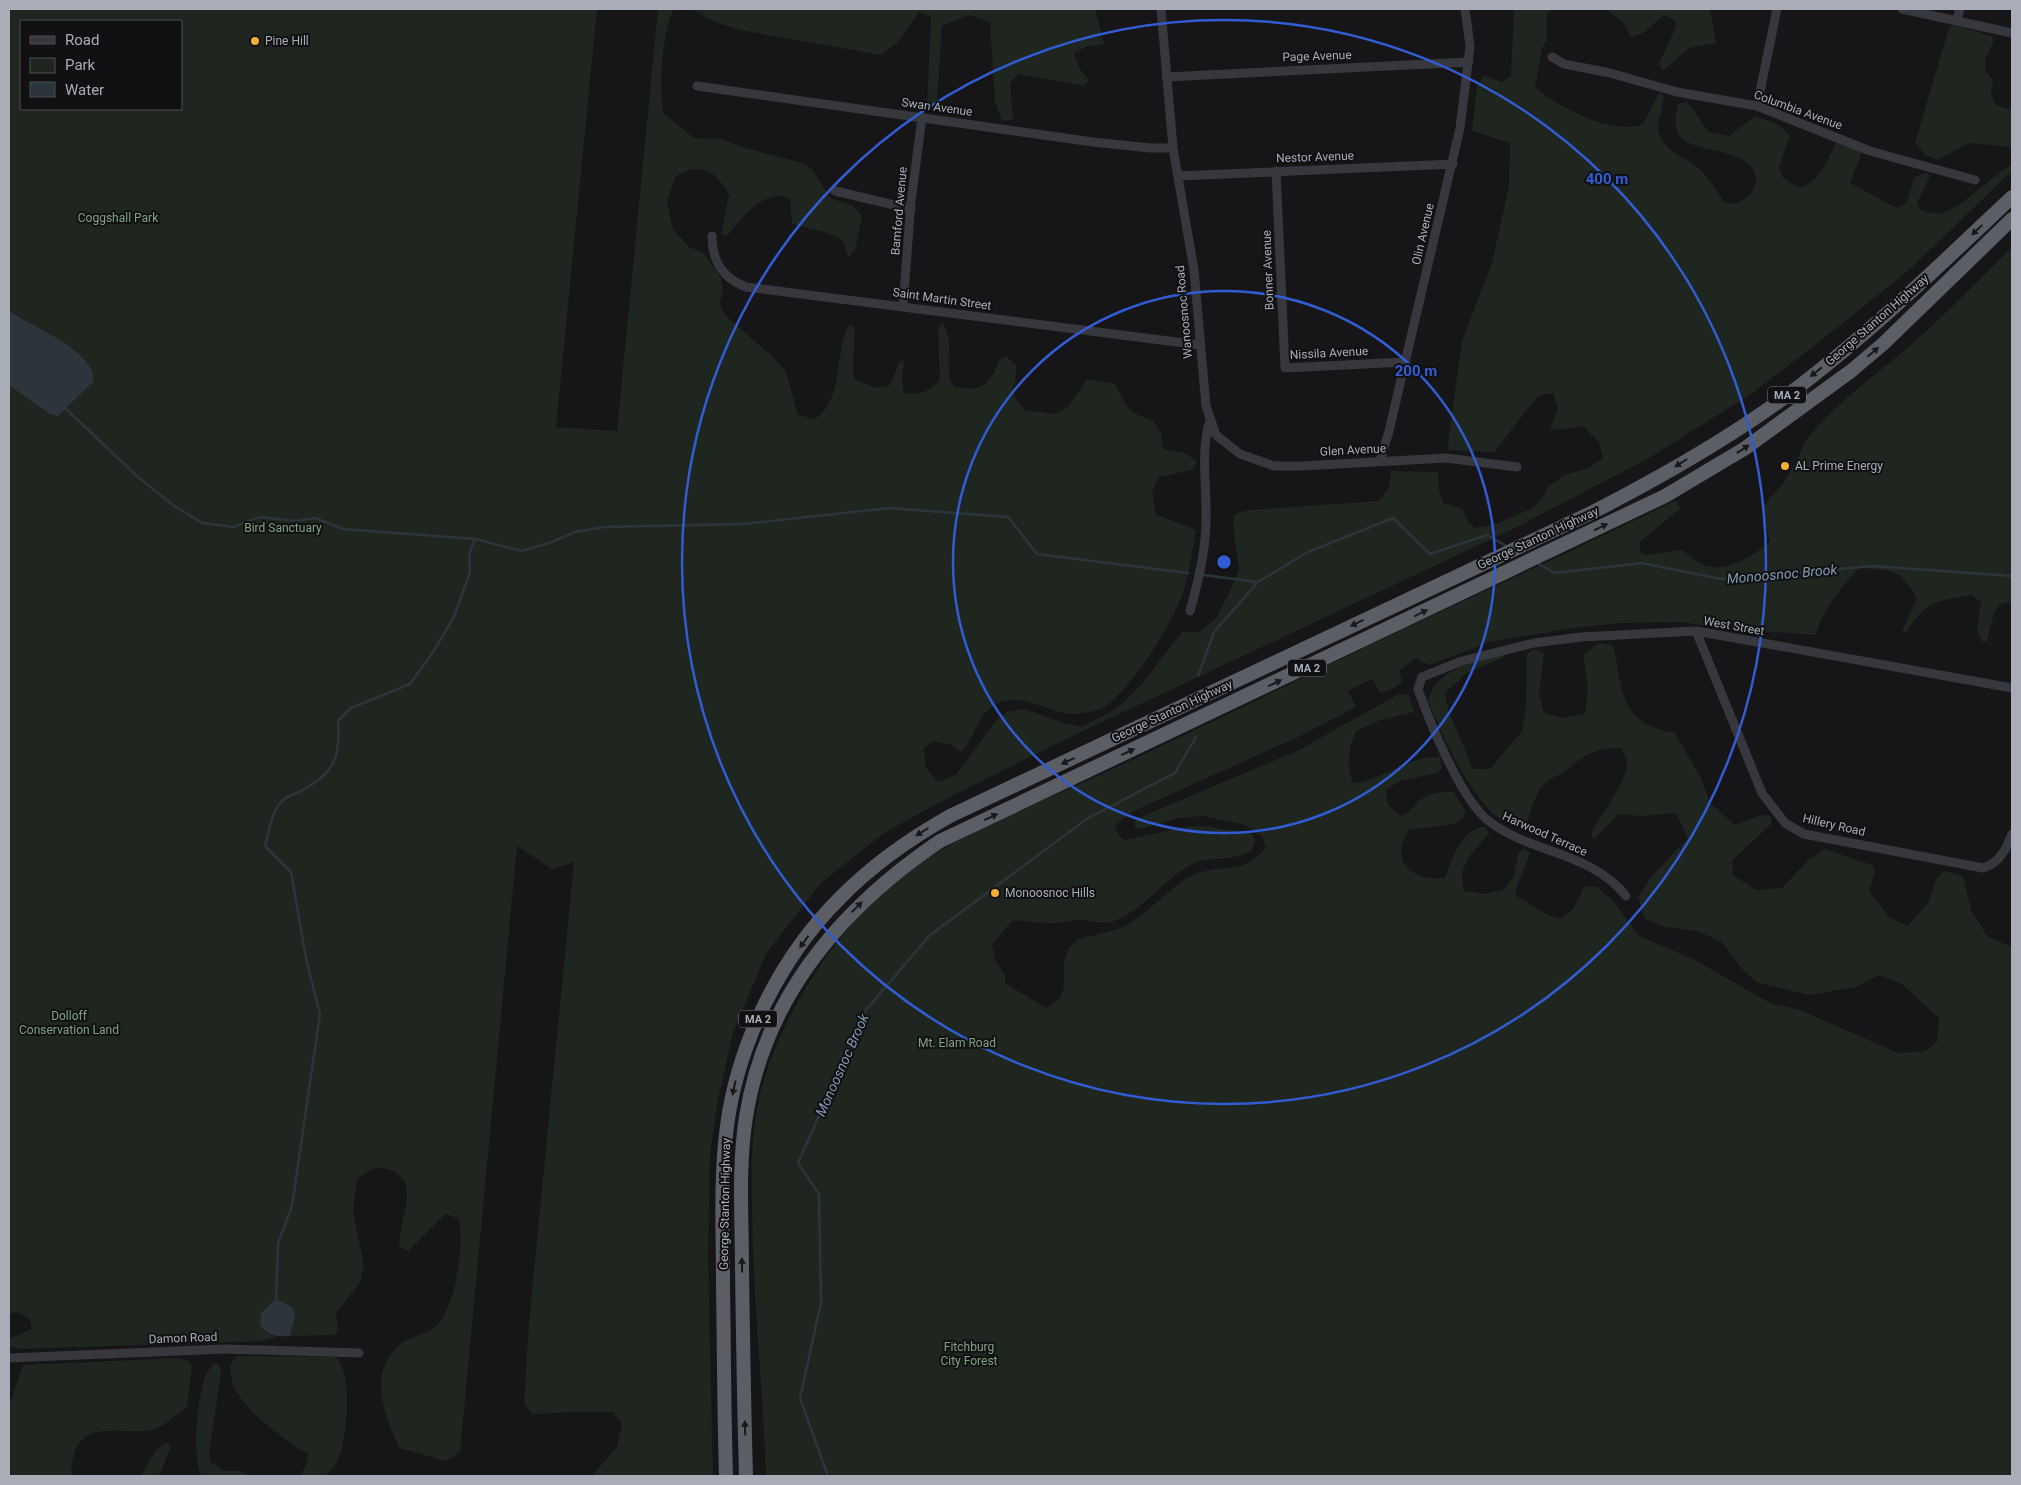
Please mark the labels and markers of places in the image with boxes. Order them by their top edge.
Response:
place label: Pine Hill [265,34,309,48]
marker: Pine Hill [249,35,261,47]
place label: AL Prime Energy [1795,459,1883,473]
marker: AL Prime Energy [1779,460,1791,472]
centre of rings [1215,553,1233,571]
place label: Monoosnoc Hills [1005,886,1095,900]
marker: Monoosnoc Hills [989,887,1001,899]

